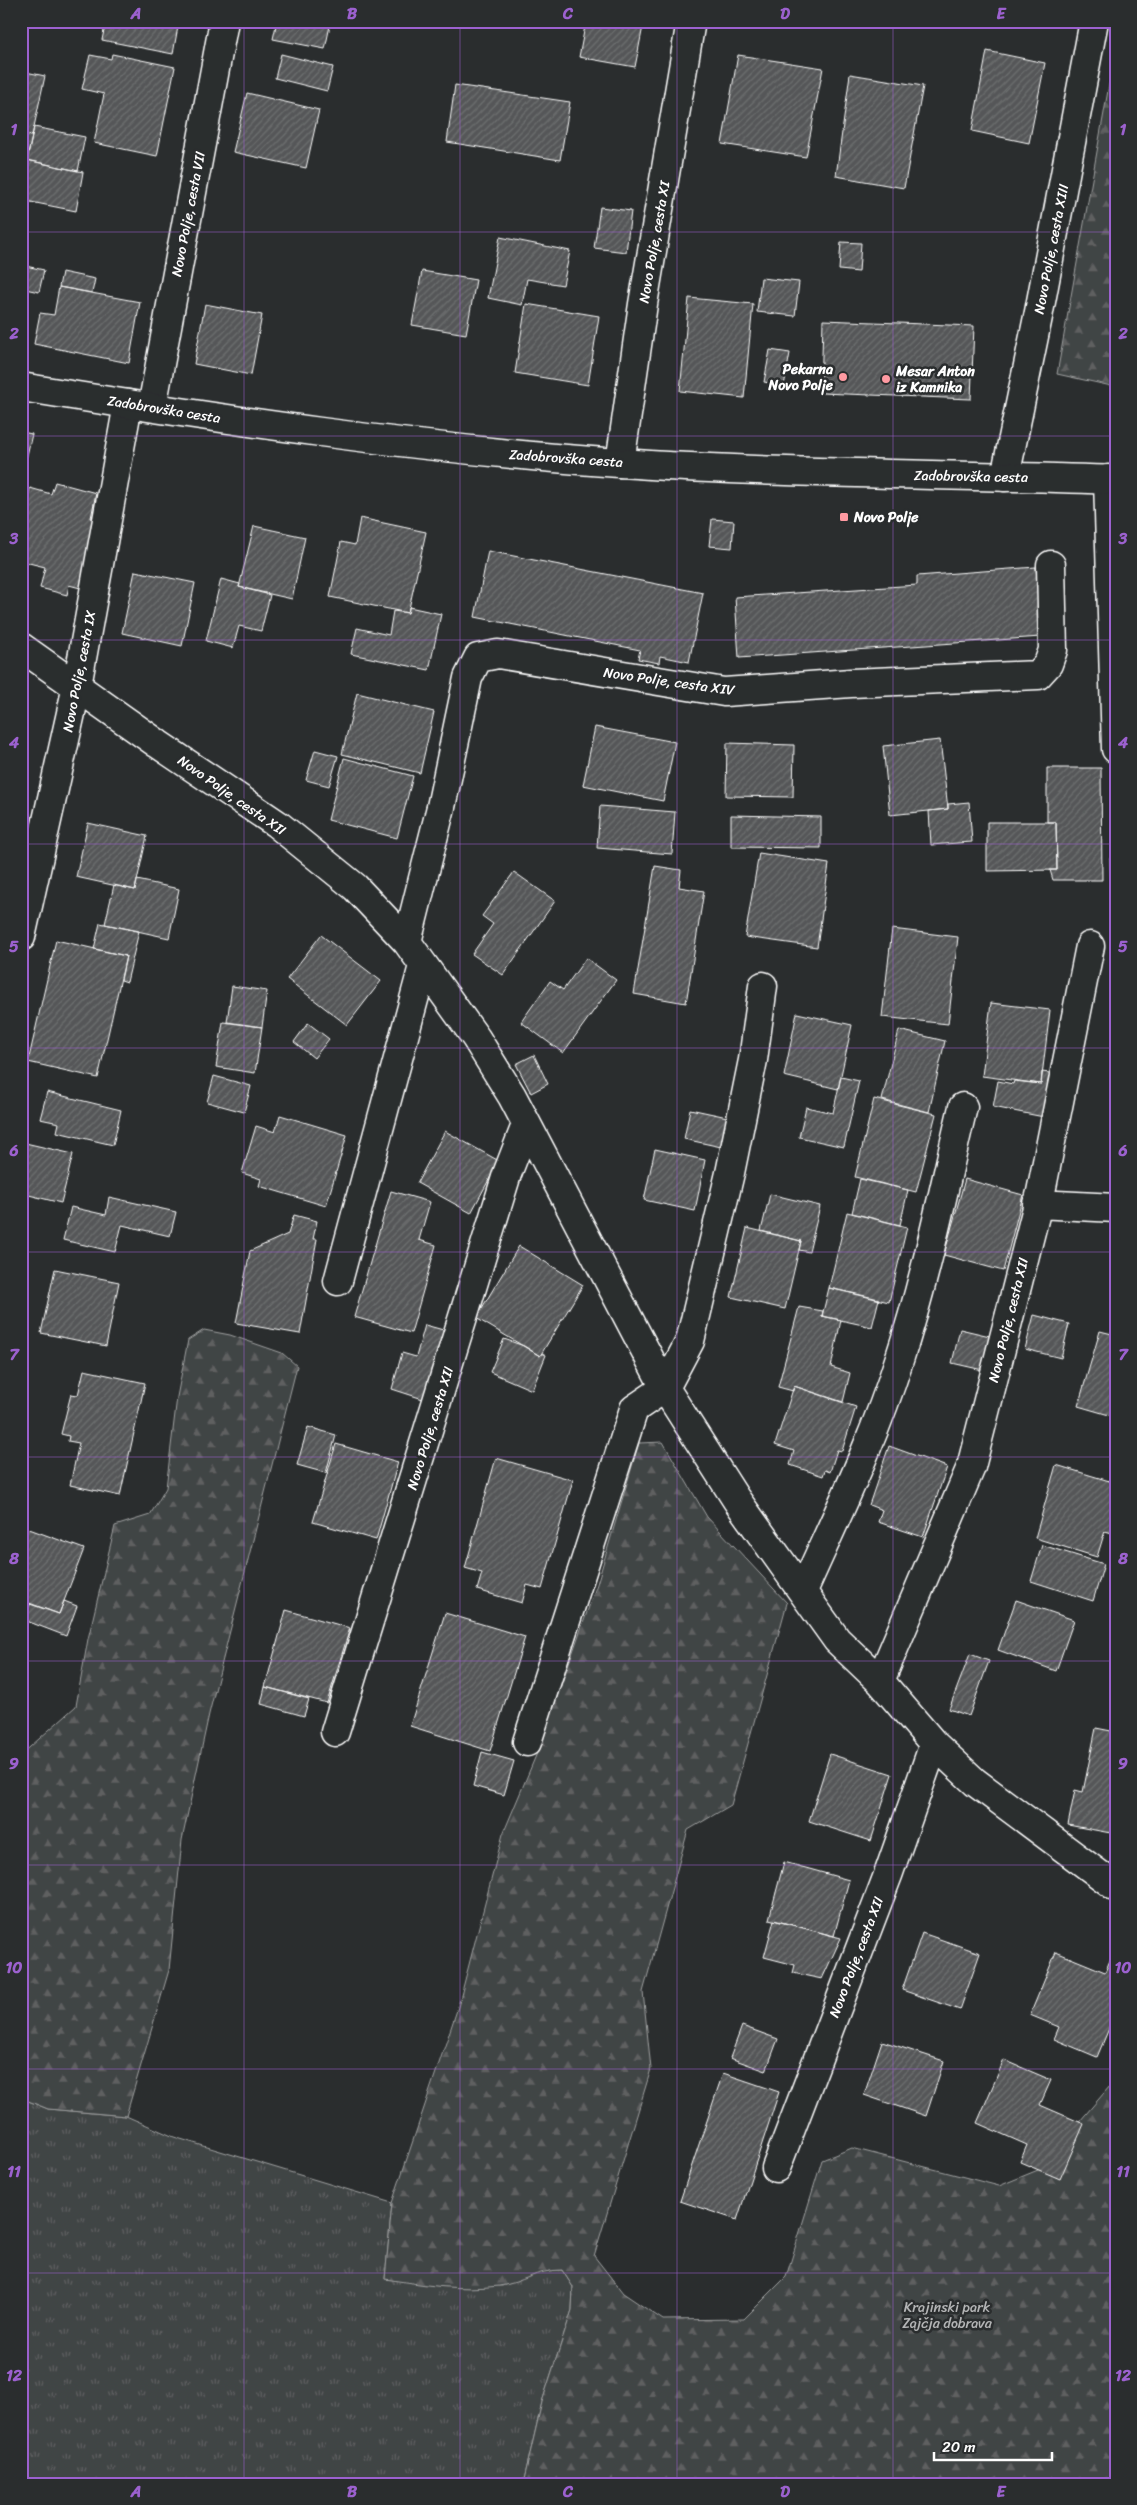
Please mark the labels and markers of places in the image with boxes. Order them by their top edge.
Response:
place label: Pekarna Novo Polje [768,357,834,398]
place label: Mesar Anton iz Kamnika [895,359,975,400]
marker: Pekarna Novo Polje [837,371,849,383]
marker: Mesar Anton iz Kamnika [880,373,892,385]
place label: Novo Polje [853,505,919,530]
marker: Novo Polje [838,511,850,523]

